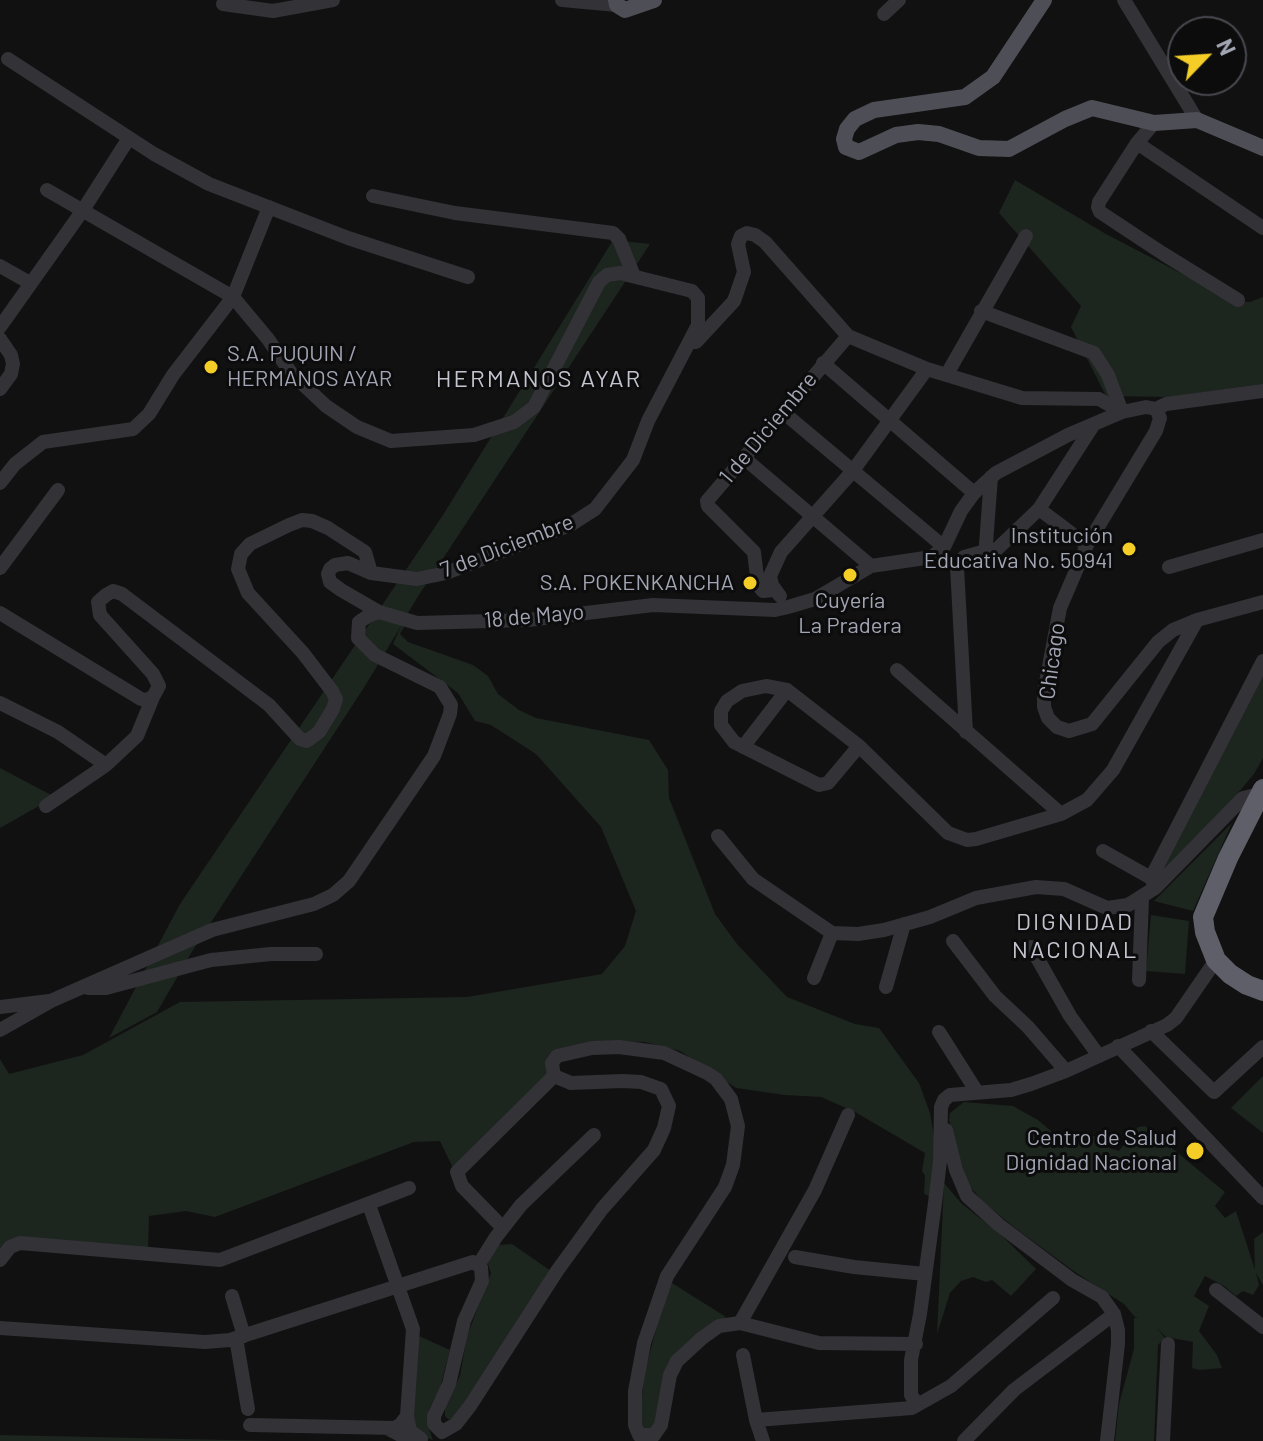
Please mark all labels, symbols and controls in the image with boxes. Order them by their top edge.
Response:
north arrow [1167,16,1247,96]
text: N [1212,35,1242,59]
place label: S.A. PUQUIN / HERMANOS AYAR [227,341,392,392]
marker: S.A. PUQUIN / HERMANOS AYAR [202,358,220,376]
district label: HERMANOS AYAR [436,365,642,393]
street label: 1 de Diciembre [714,367,822,489]
street label: 7 de Diciembre [437,508,577,584]
place label: Institución Educativa No. 50941 [924,523,1113,574]
marker: Institución Educativa No. 50941 [1120,540,1138,558]
marker: Cuyería La Pradera [841,566,859,584]
place label: S.A. POKENKANCHA [540,570,734,596]
marker: S.A. POKENKANCHA [741,574,759,592]
place label: Cuyería La Pradera [798,588,902,640]
street label: 18 de Mayo [483,598,585,634]
street label: Chicago [1034,621,1070,701]
district label: DIGNIDAD NACIONAL [1012,908,1138,964]
place label: Centro de Salud Dignidad Nacional [1006,1125,1177,1176]
marker: Centro de Salud Dignidad Nacional [1184,1140,1206,1162]

